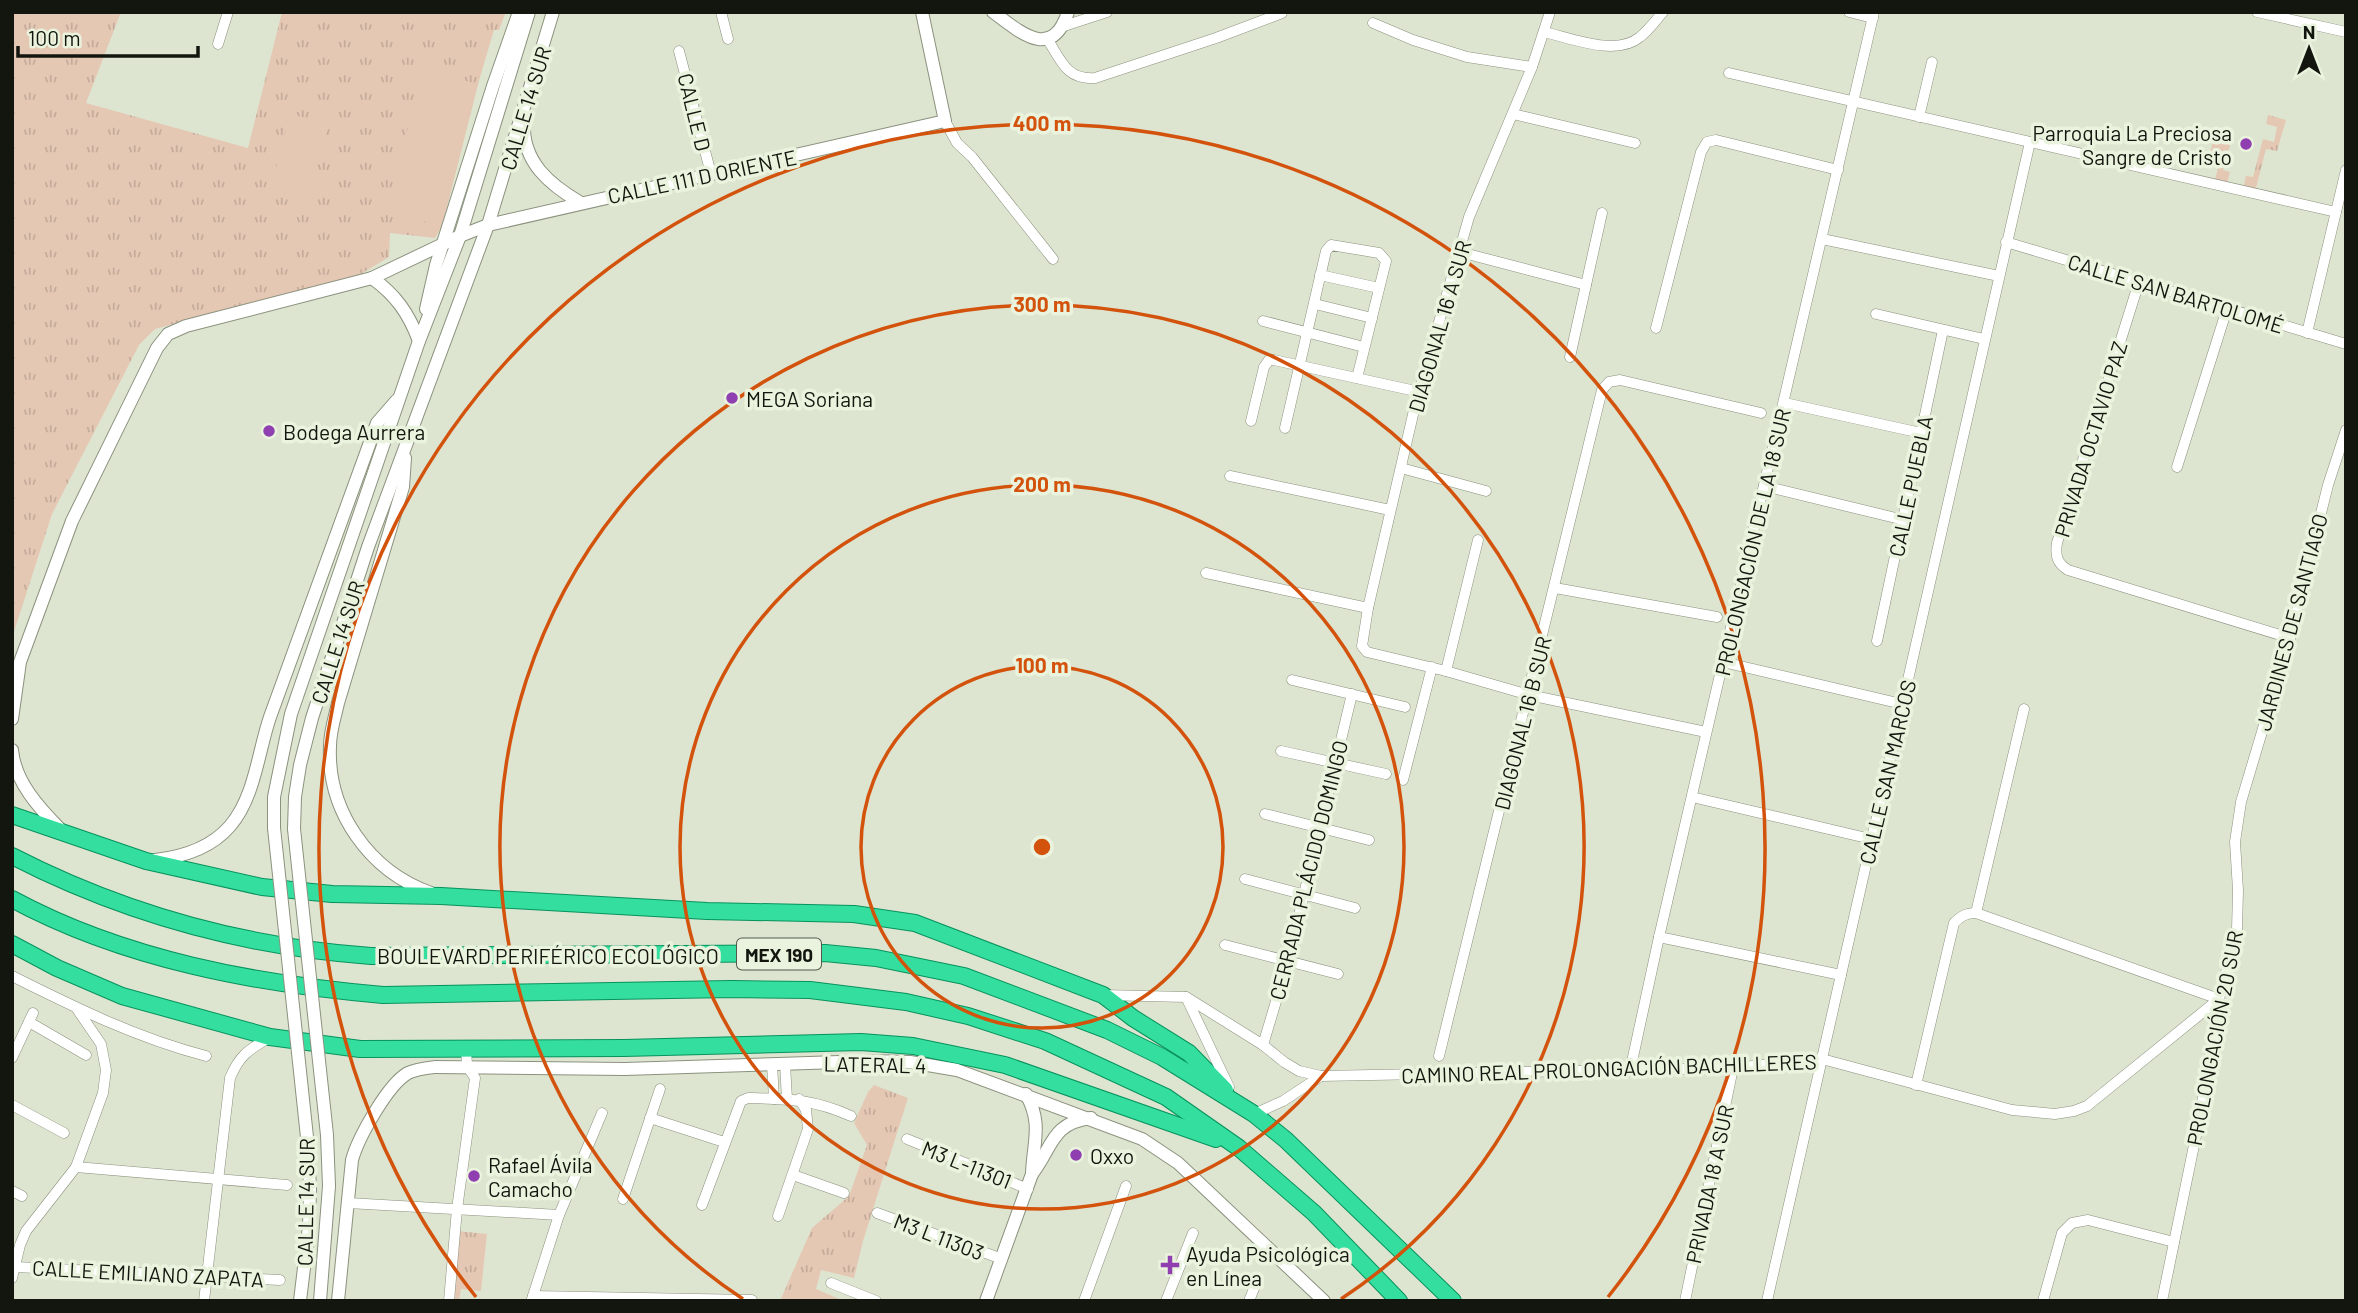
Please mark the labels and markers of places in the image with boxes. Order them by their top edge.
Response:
place label: Parroquia La Preciosa Sangre de Cristo [2033,120,2232,169]
marker: Parroquia La Preciosa Sangre de Cristo [2238,136,2254,152]
place label: MEGA Soriana [746,386,873,411]
marker: MEGA Soriana [724,390,740,406]
place label: Bodega Aurrera [283,419,425,444]
marker: Bodega Aurrera [261,423,277,439]
centre of rings [1030,835,1054,859]
place label: Oxxo [1090,1143,1134,1168]
marker: Oxxo [1068,1147,1084,1163]
place label: Rafael Ávila Camacho [488,1152,593,1201]
marker: Rafael Ávila Camacho [466,1168,482,1184]
place label: Ayuda Psicológica en Línea [1186,1241,1350,1290]
marker: Ayuda Psicológica en Línea [1160,1255,1180,1275]

